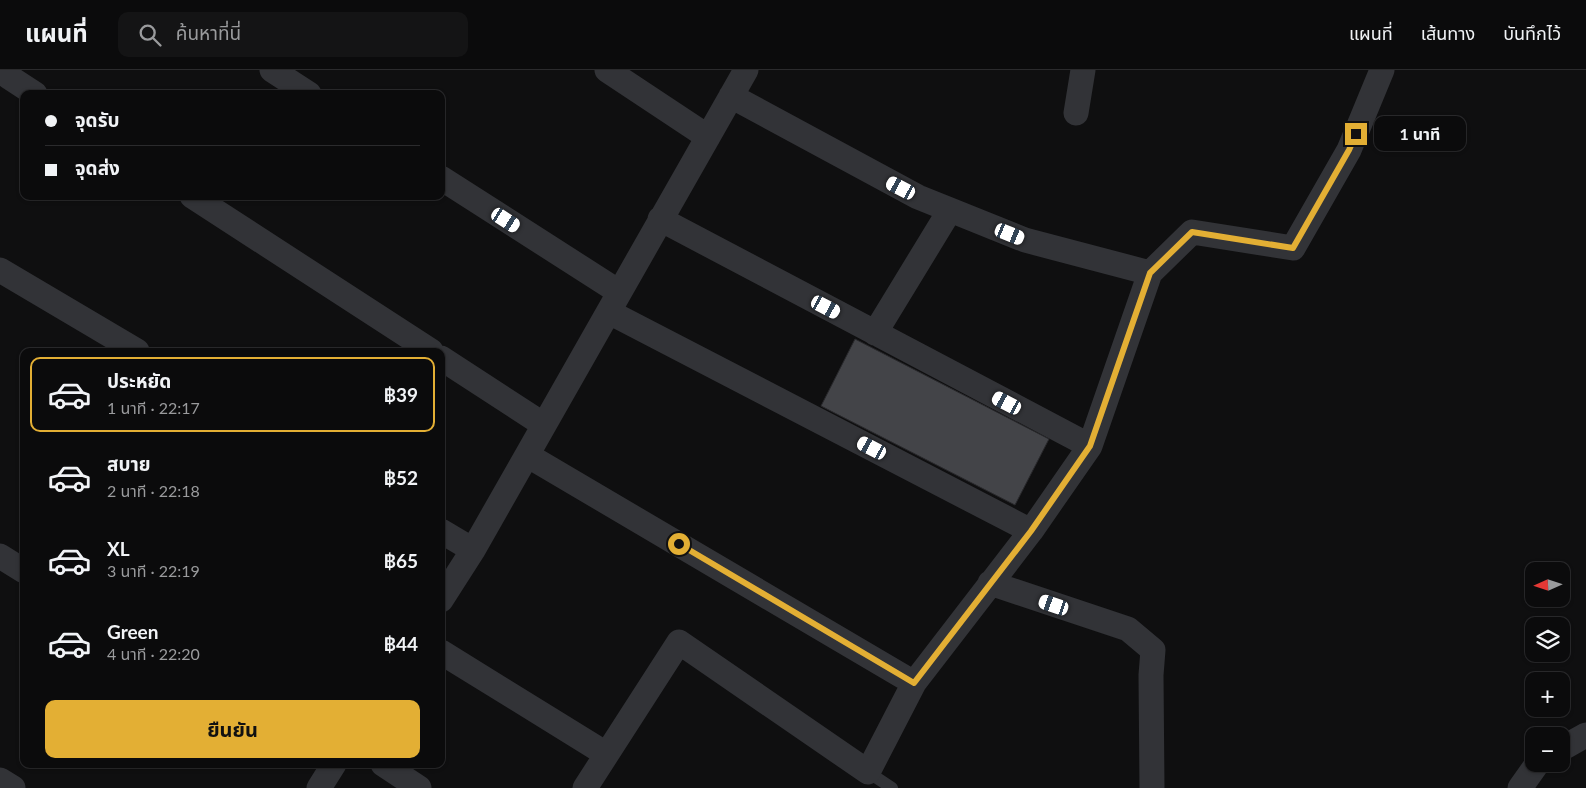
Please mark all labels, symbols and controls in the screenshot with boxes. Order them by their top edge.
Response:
search box [118,12,468,57]
text: แผนที่ [25,18,88,47]
icon: search [136,21,164,49]
text: ค้นหาที่นี่ [176,21,241,44]
text: แผนที่ [1349,22,1393,44]
text: เส้นทาง [1421,22,1475,44]
text: บันทึกไว้ [1503,22,1561,44]
text: จุดรับ [75,108,120,131]
callout: 1 นาที [1374,116,1466,152]
route end [1345,123,1367,145]
text: 1 นาที [1400,124,1440,143]
text: จุดส่ง [75,156,120,179]
car [884,174,917,202]
car [489,206,522,234]
car [993,221,1026,247]
car [809,293,842,321]
text: ประหยัด [107,369,171,392]
icon: car [47,372,92,417]
text: ฿39 [383,383,418,406]
car [990,389,1023,417]
text: 1 นาที · 22:17 [107,398,200,417]
car [855,434,888,462]
text: สบาย [107,452,151,475]
icon: car [47,455,92,500]
text: ฿52 [383,466,418,489]
text: 2 นาที · 22:18 [107,481,200,500]
route start [668,533,690,555]
text: XL [107,537,130,560]
icon: car [47,538,92,583]
text: ฿65 [383,549,418,572]
text: 3 นาที · 22:19 [107,561,200,580]
north arrow [1525,562,1570,608]
map controls [1525,562,1570,772]
car [1037,593,1070,617]
button: layers [1525,617,1570,662]
text: Green [107,620,158,643]
icon: car [47,621,92,666]
text: ฿44 [383,632,418,655]
text: 4 นาที · 22:20 [107,644,200,663]
button: + [1525,672,1570,717]
button: ยืนยัน [45,700,420,758]
button: − [1525,727,1570,772]

